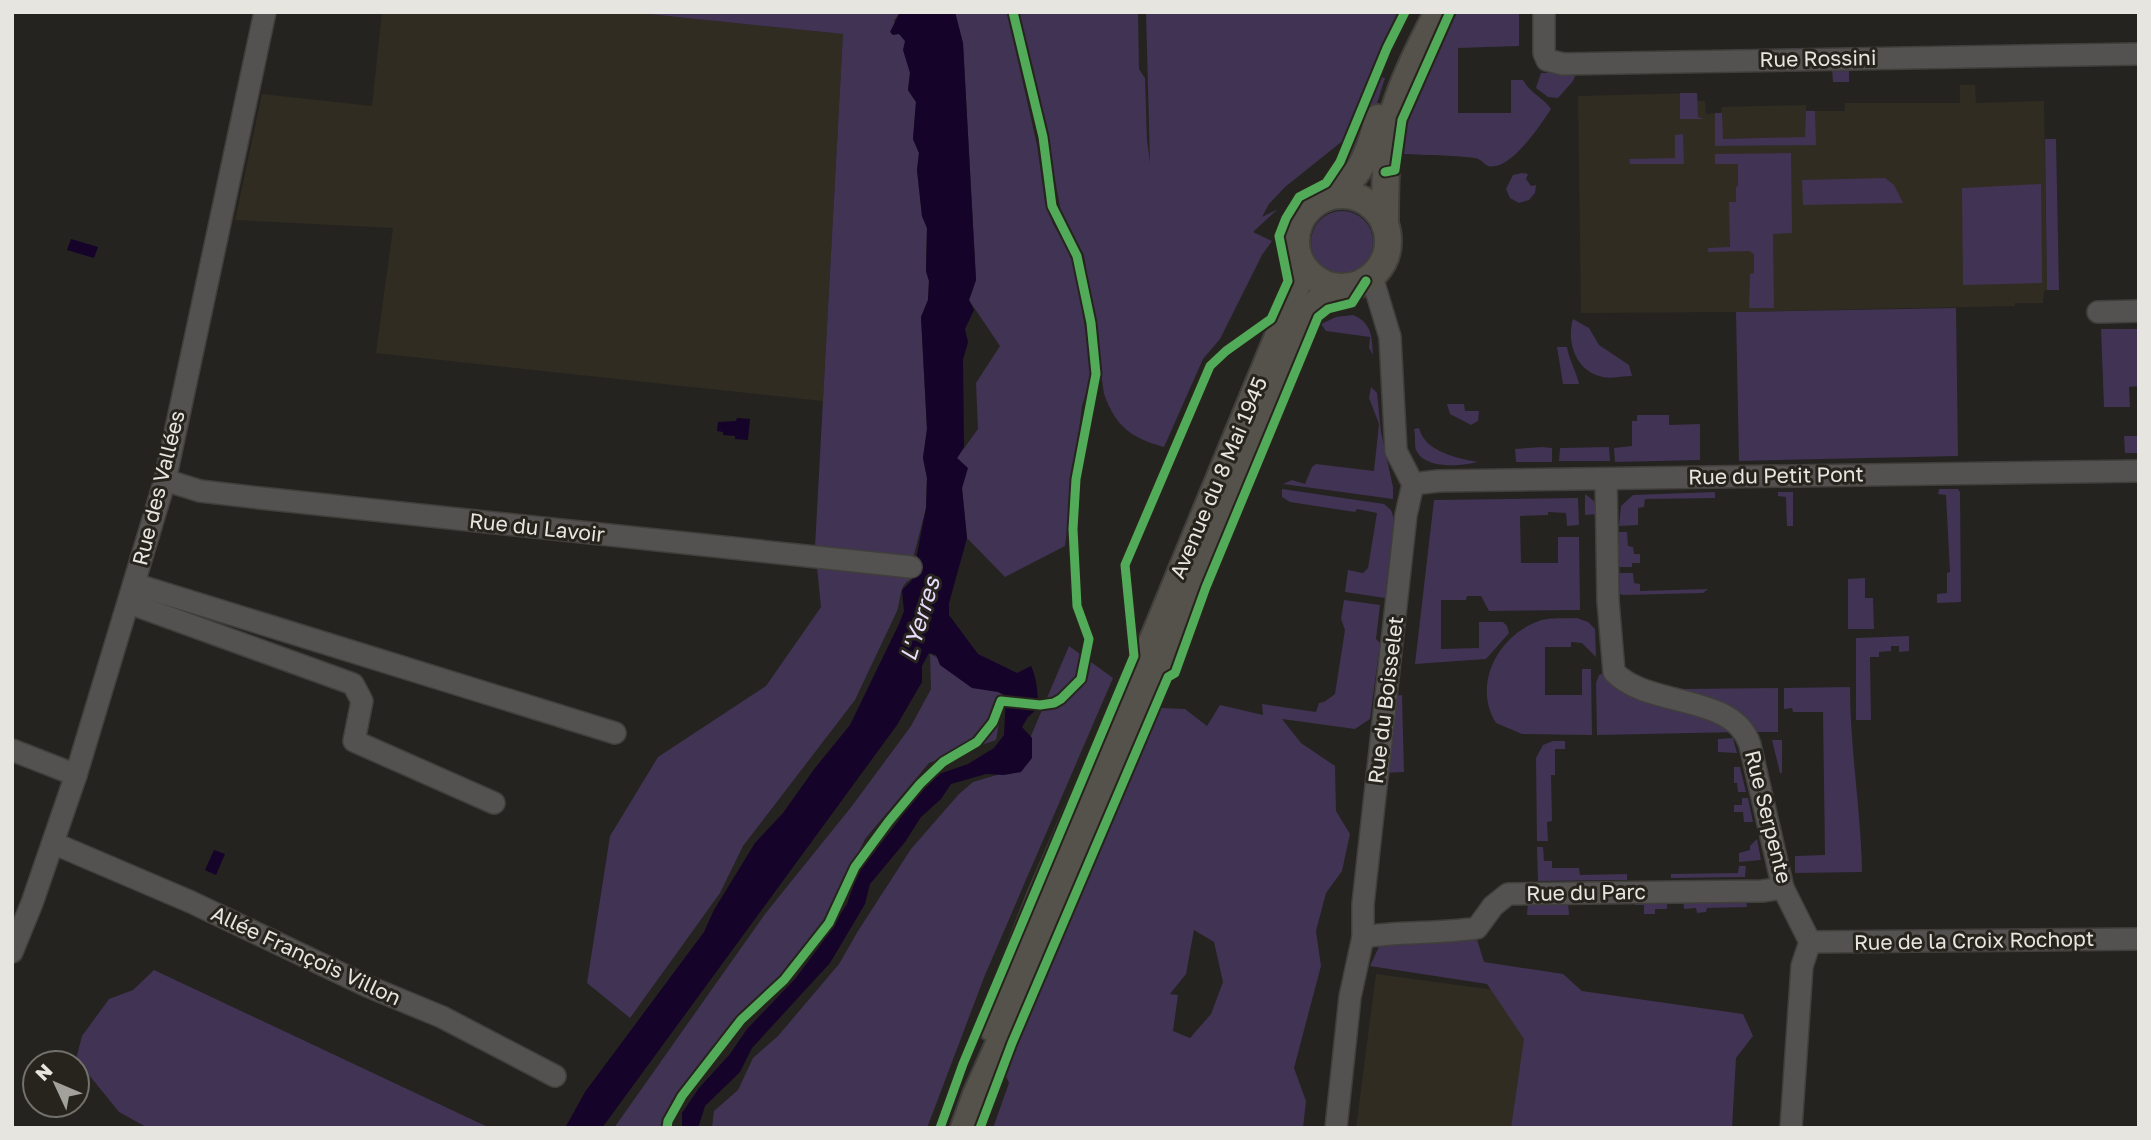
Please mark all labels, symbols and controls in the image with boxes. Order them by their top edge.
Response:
street label: Rue Rossini [1759,44,1877,72]
street label: Avenue du 8 Mai 1945 [1164,373,1272,583]
street label: Rue des Vallées [126,408,190,568]
street label: Rue du Petit Pont [1688,460,1864,490]
street label: Rue du Lavoir [468,507,606,547]
water label: L'Yerres [893,573,945,664]
street label: Rue du Boisselet [1362,615,1408,785]
street label: Rue Serpente [1740,748,1798,886]
street label: Rue du Parc [1526,878,1646,906]
street label: Allée François Villon [207,900,405,1010]
street label: Rue de la Croix Rochopt [1854,925,2094,955]
north arrow [21,1049,91,1119]
text: N [30,1059,57,1085]

